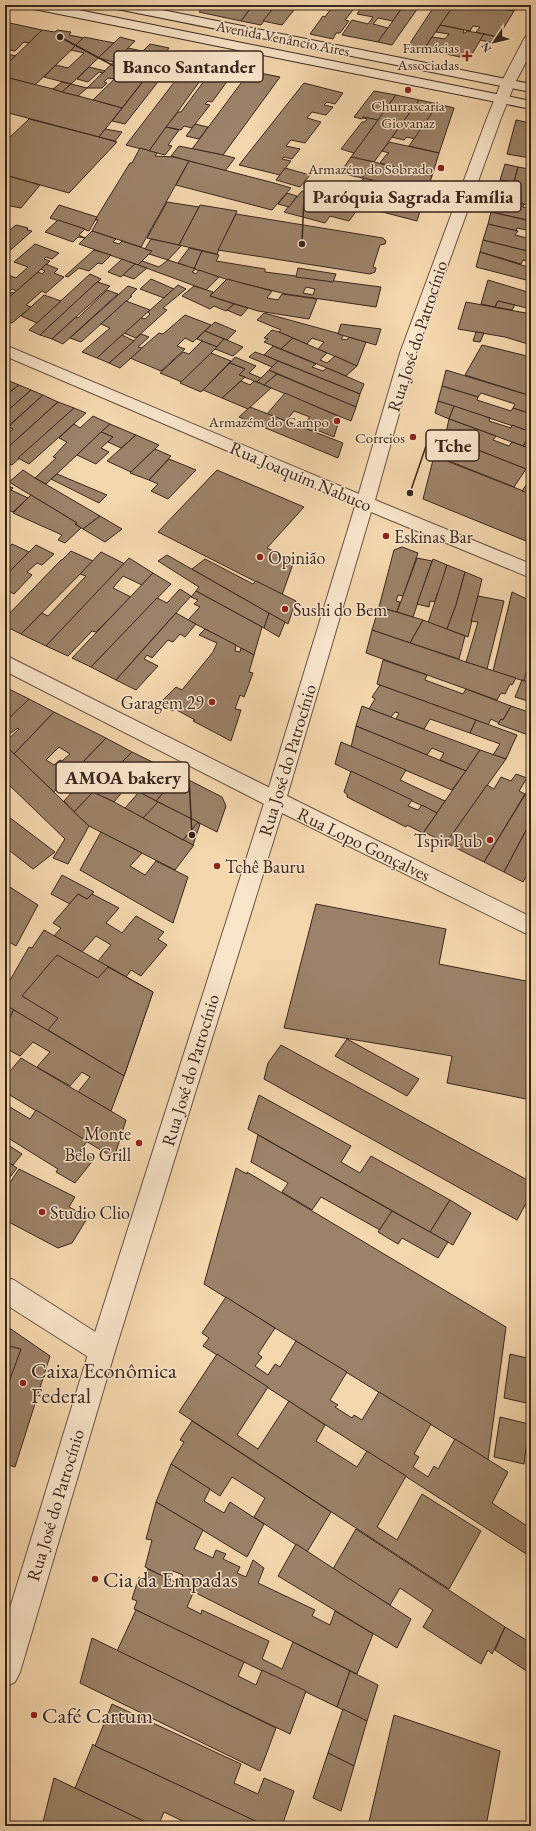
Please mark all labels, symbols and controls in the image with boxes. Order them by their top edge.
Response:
street label: Avenida Venâncio Aires [214,16,352,60]
north arrow [474,22,514,62]
place label: Farmácias Associadas [396,38,459,74]
text: N [477,40,494,55]
callout: Banco Santander [114,51,263,82]
marker: Farmácias Associadas [462,51,472,61]
text: Banco Santander [122,54,256,79]
marker: Churrascaria Giovanaz [403,85,413,95]
place label: Churrascaria Giovanaz [371,96,445,132]
place label: Armazém do Sobrado [307,159,433,178]
marker: Armazém do Sobrado [436,163,446,173]
callout: Paróquia Sagrada Família [304,181,521,212]
text: Paróquia Sagrada Família [313,184,514,209]
street label: Rua José do Patrocínio [382,257,452,414]
place label: Armazém do Campo [208,412,329,431]
marker: Armazém do Campo [332,416,342,426]
place label: Correios [355,428,405,447]
callout: Tche [426,430,479,461]
marker: Correios [408,432,418,442]
text: Tche [434,433,472,458]
street label: Rua Joaquim Nabuco [227,436,375,516]
place label: Eskinas Bar [394,525,473,548]
marker: Eskinas Bar [381,531,391,541]
place label: Opinião [268,546,326,569]
marker: Opinião [255,552,265,562]
place label: Sushi do Bem [293,598,387,621]
marker: Sushi do Bem [280,604,290,614]
street label: Rua José do Patrocínio [253,681,321,839]
place label: Garagem 29 [121,691,204,714]
marker: Garagem 29 [207,697,217,707]
callout: AMOA bakery [56,762,189,793]
text: AMOA bakery [64,765,182,790]
street label: Rua Lopo Gonçalves [294,802,434,886]
place label: Tspir Pub [414,829,482,852]
marker: Tspir Pub [485,835,495,845]
place label: Tchê Bauru [225,855,306,878]
marker: Tchê Bauru [212,861,222,871]
street label: Rua José do Patrocínio [156,991,224,1149]
place label: Monte Belo Grill [64,1122,131,1166]
marker: Monte Belo Grill [134,1138,144,1148]
place label: Studio Clio [50,1201,130,1224]
marker: Studio Clio [37,1207,47,1217]
place label: Caixa Econômica Federal [31,1356,177,1410]
marker: Caixa Econômica Federal [18,1378,28,1388]
street label: Rua José do Patrocínio [21,1426,89,1584]
place label: Cia da Empadas [103,1565,238,1594]
marker: Cia da Empadas [90,1574,100,1584]
place label: Café Cartum [42,1701,153,1730]
marker: Café Cartum [29,1710,39,1720]

